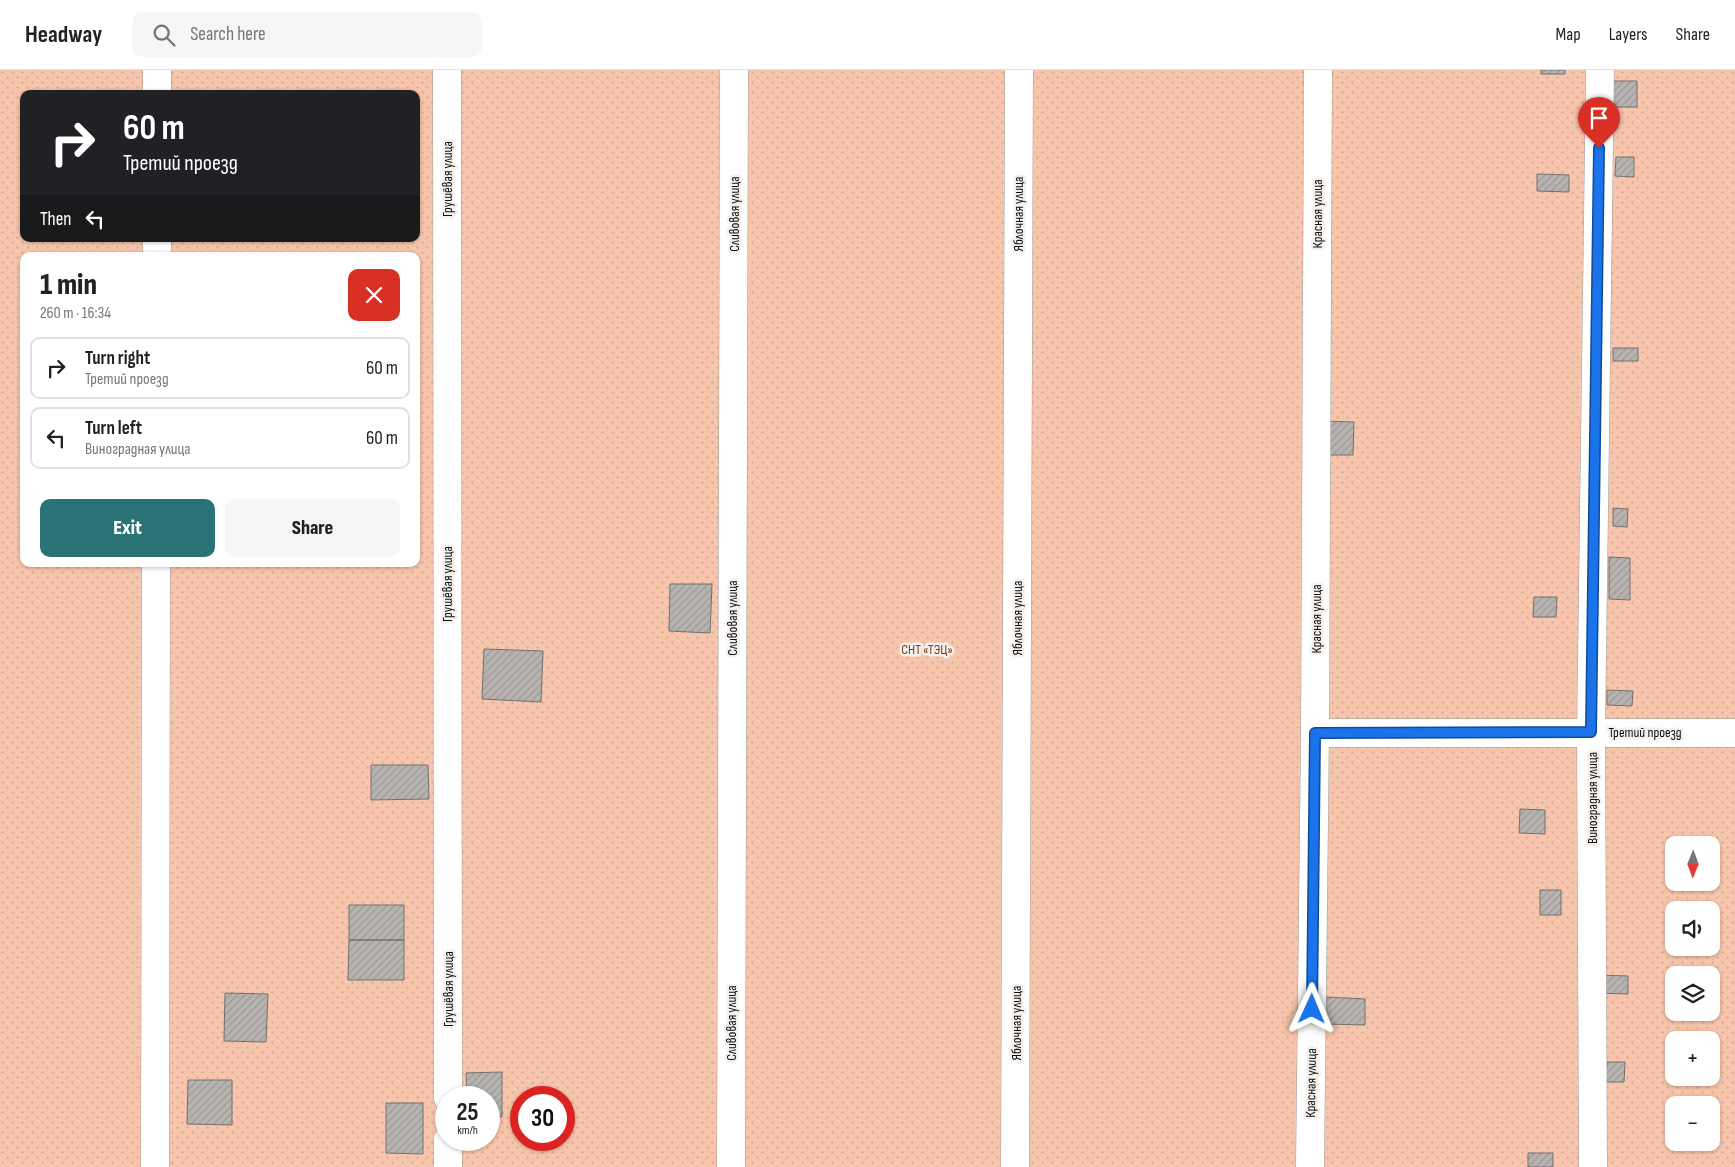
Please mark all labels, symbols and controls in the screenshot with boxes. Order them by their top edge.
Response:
search box [132,12,482,57]
text: Headway [25,20,102,49]
icon: search [150,21,178,49]
text: Search here [190,23,266,46]
text: Map [1556,24,1581,45]
text: Layers [1609,24,1648,45]
text: Share [1676,24,1710,45]
pin [1578,97,1620,148]
icon: arrive [1585,104,1613,132]
text: 60 m [123,107,185,150]
icon: right [40,110,105,175]
street label: Грушёвая улица [439,141,456,217]
text: Третий проезд [123,150,238,177]
street label: Сливовая улица [726,176,743,252]
street label: Яблочная улица [1010,177,1027,251]
street label: Красная улица [1309,179,1326,249]
icon: left [81,205,109,233]
text: Then [40,208,71,231]
text: 1 min [40,267,97,303]
button: close [348,269,400,321]
text: 260 m · 16:34 [40,304,111,323]
text: Turn right [85,347,150,370]
icon: right [42,354,70,382]
text: 60 m [366,357,398,380]
text: Третий проезд [85,370,169,389]
text: Turn left [85,417,142,440]
icon: left [42,424,70,452]
text: 60 m [366,427,398,450]
text: Виноградная улица [85,440,190,459]
button: Exit [40,499,215,557]
button: Share [225,499,400,557]
street label: Грушёвая улица [439,546,456,622]
street label: Сливовая улица [724,580,741,656]
street label: Яблочная улица [1009,581,1026,655]
street label: Красная улица [1308,584,1325,654]
park label: СНТ «ТЭЦ» [901,641,953,658]
street label: Третий проезд [1608,724,1682,741]
street label: Виноградная улица [1584,752,1601,844]
north arrow [1665,836,1720,891]
map controls [1665,836,1720,1151]
button: sound [1665,901,1720,956]
street label: Грушёвая улица [440,951,457,1027]
button: layers [1665,966,1720,1021]
position arrow [1285,982,1337,1034]
street label: Сливовая улица [723,985,740,1061]
street label: Яблочная улица [1008,986,1025,1060]
button: + [1665,1031,1720,1086]
street label: Красная улица [1302,1048,1320,1118]
speed limit sign: 30 [510,1086,575,1151]
button: − [1665,1096,1720,1151]
text: 25 [457,1097,478,1128]
text: km/h [457,1123,478,1138]

